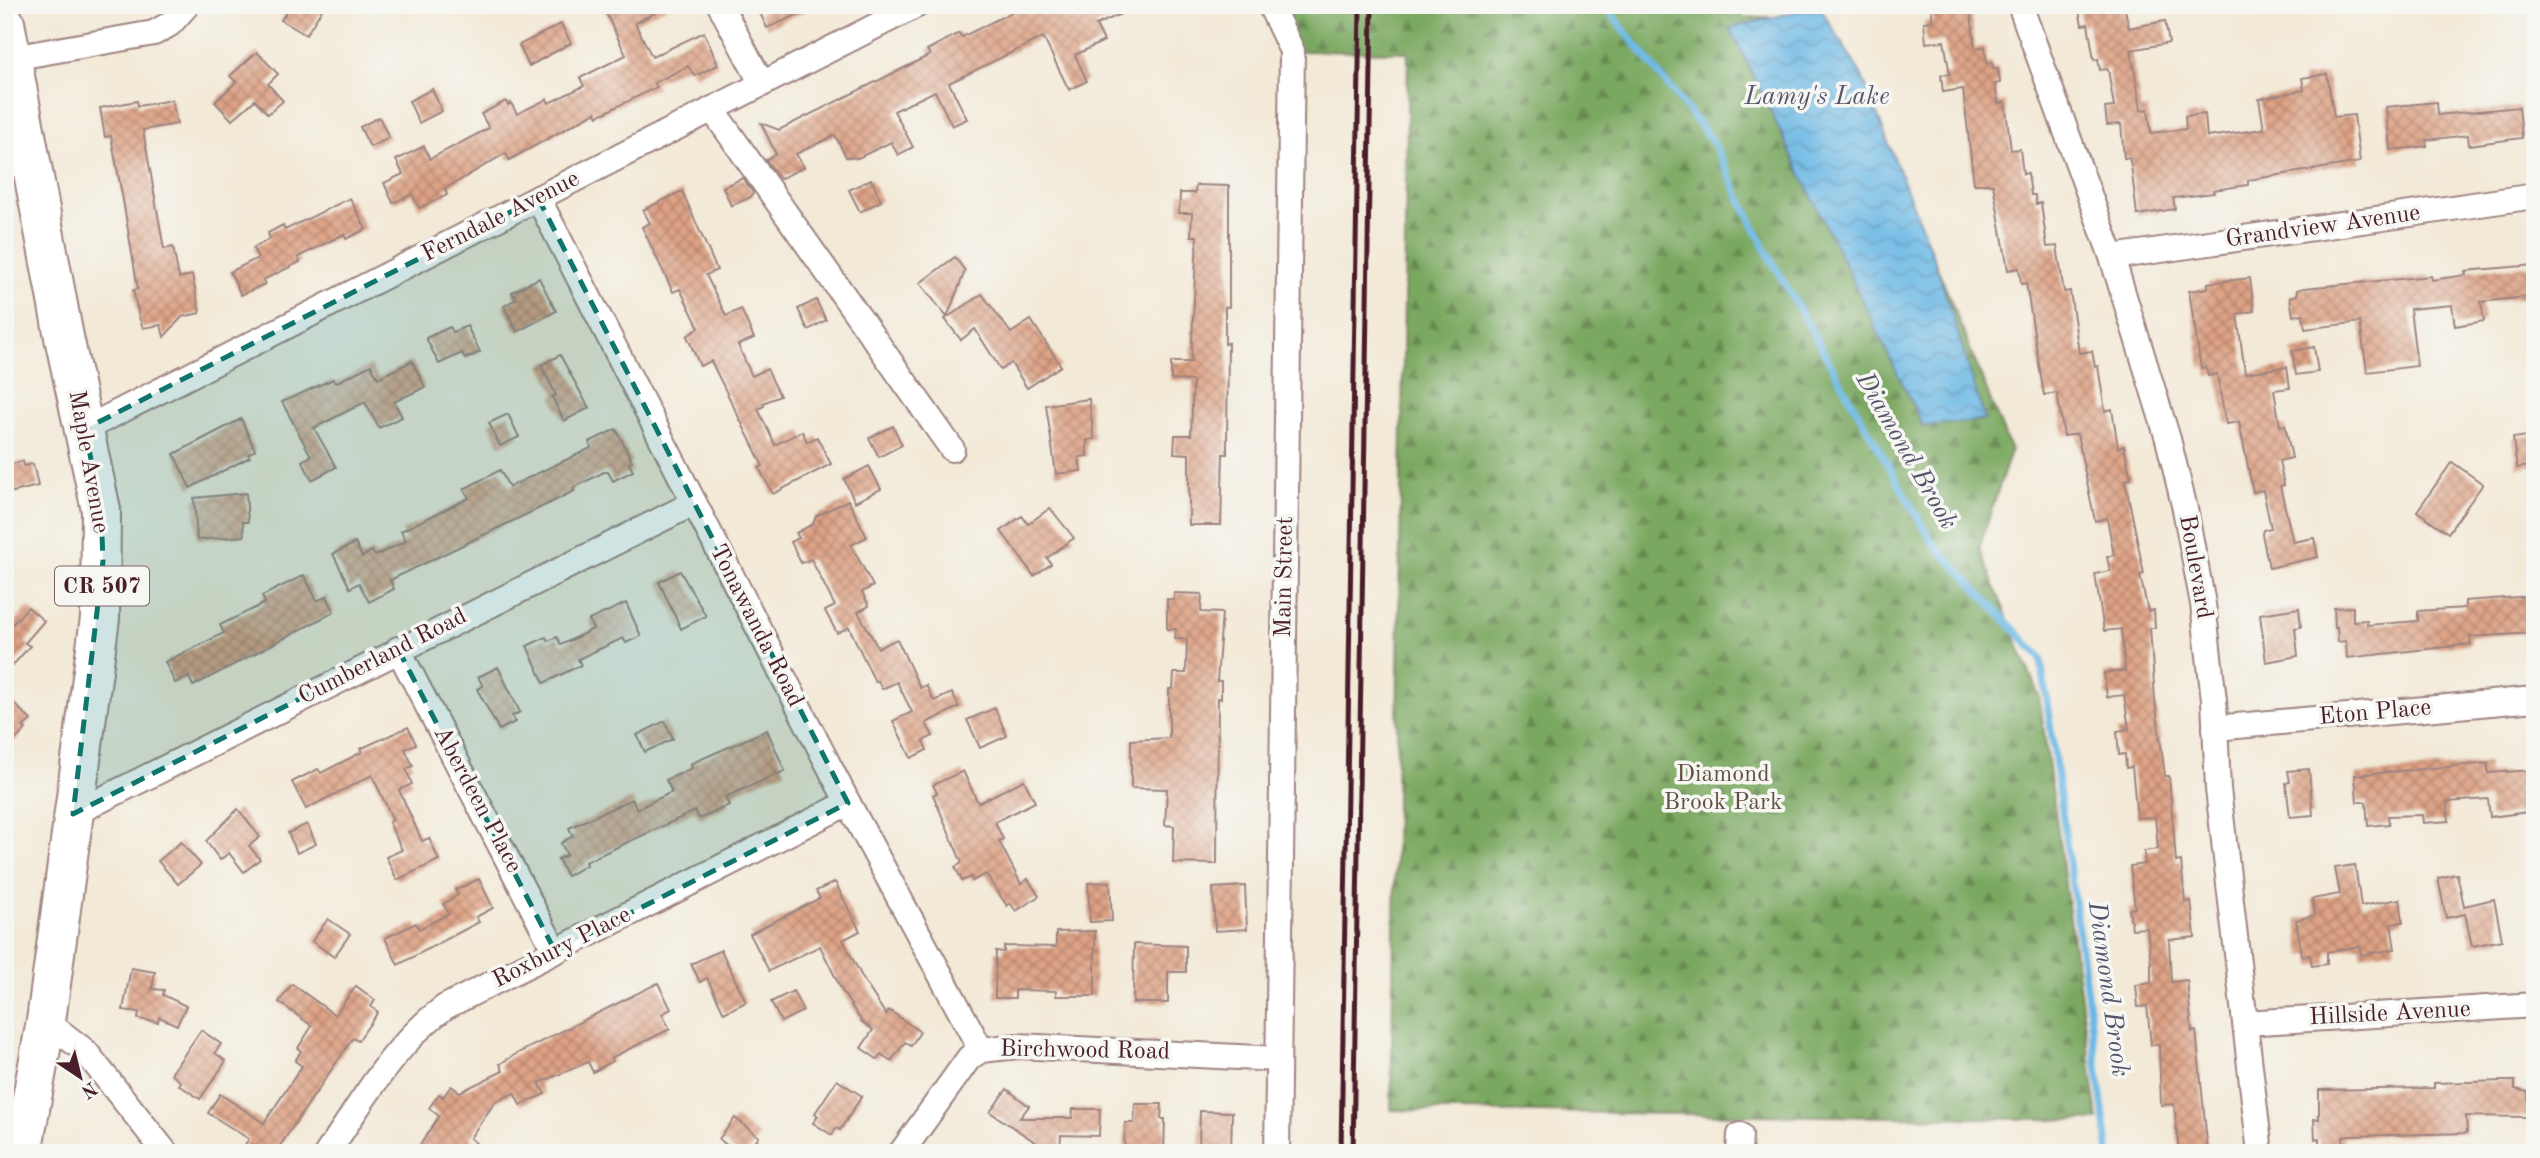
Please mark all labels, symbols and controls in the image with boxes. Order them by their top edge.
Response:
water label: Lamy's Lake [1743,84,1890,110]
street label: Ferndale Avenue [418,167,584,267]
street label: Grandview Avenue [2224,201,2422,253]
water label: Diamond Brook [1850,367,1961,534]
street label: Maple Avenue [64,389,112,535]
street label: Boulevard [2174,513,2216,621]
street label: Main Street [1272,516,1298,638]
street label: Tonawanda Road [705,541,807,711]
road number: CR 507 [55,566,149,606]
street label: Cumberland Road [295,604,471,710]
street label: Eton Place [2318,696,2432,730]
street label: Aberdeen Place [428,723,526,877]
park label: Diamond Brook Park [1664,763,1782,815]
water label: Diamond Brook [2083,899,2133,1078]
street label: Roxbury Place [489,903,635,993]
street label: Hillside Avenue [2309,998,2471,1030]
street label: Birchwood Road [1000,1038,1170,1064]
north arrow [46,1042,116,1112]
text: N [77,1077,100,1101]

